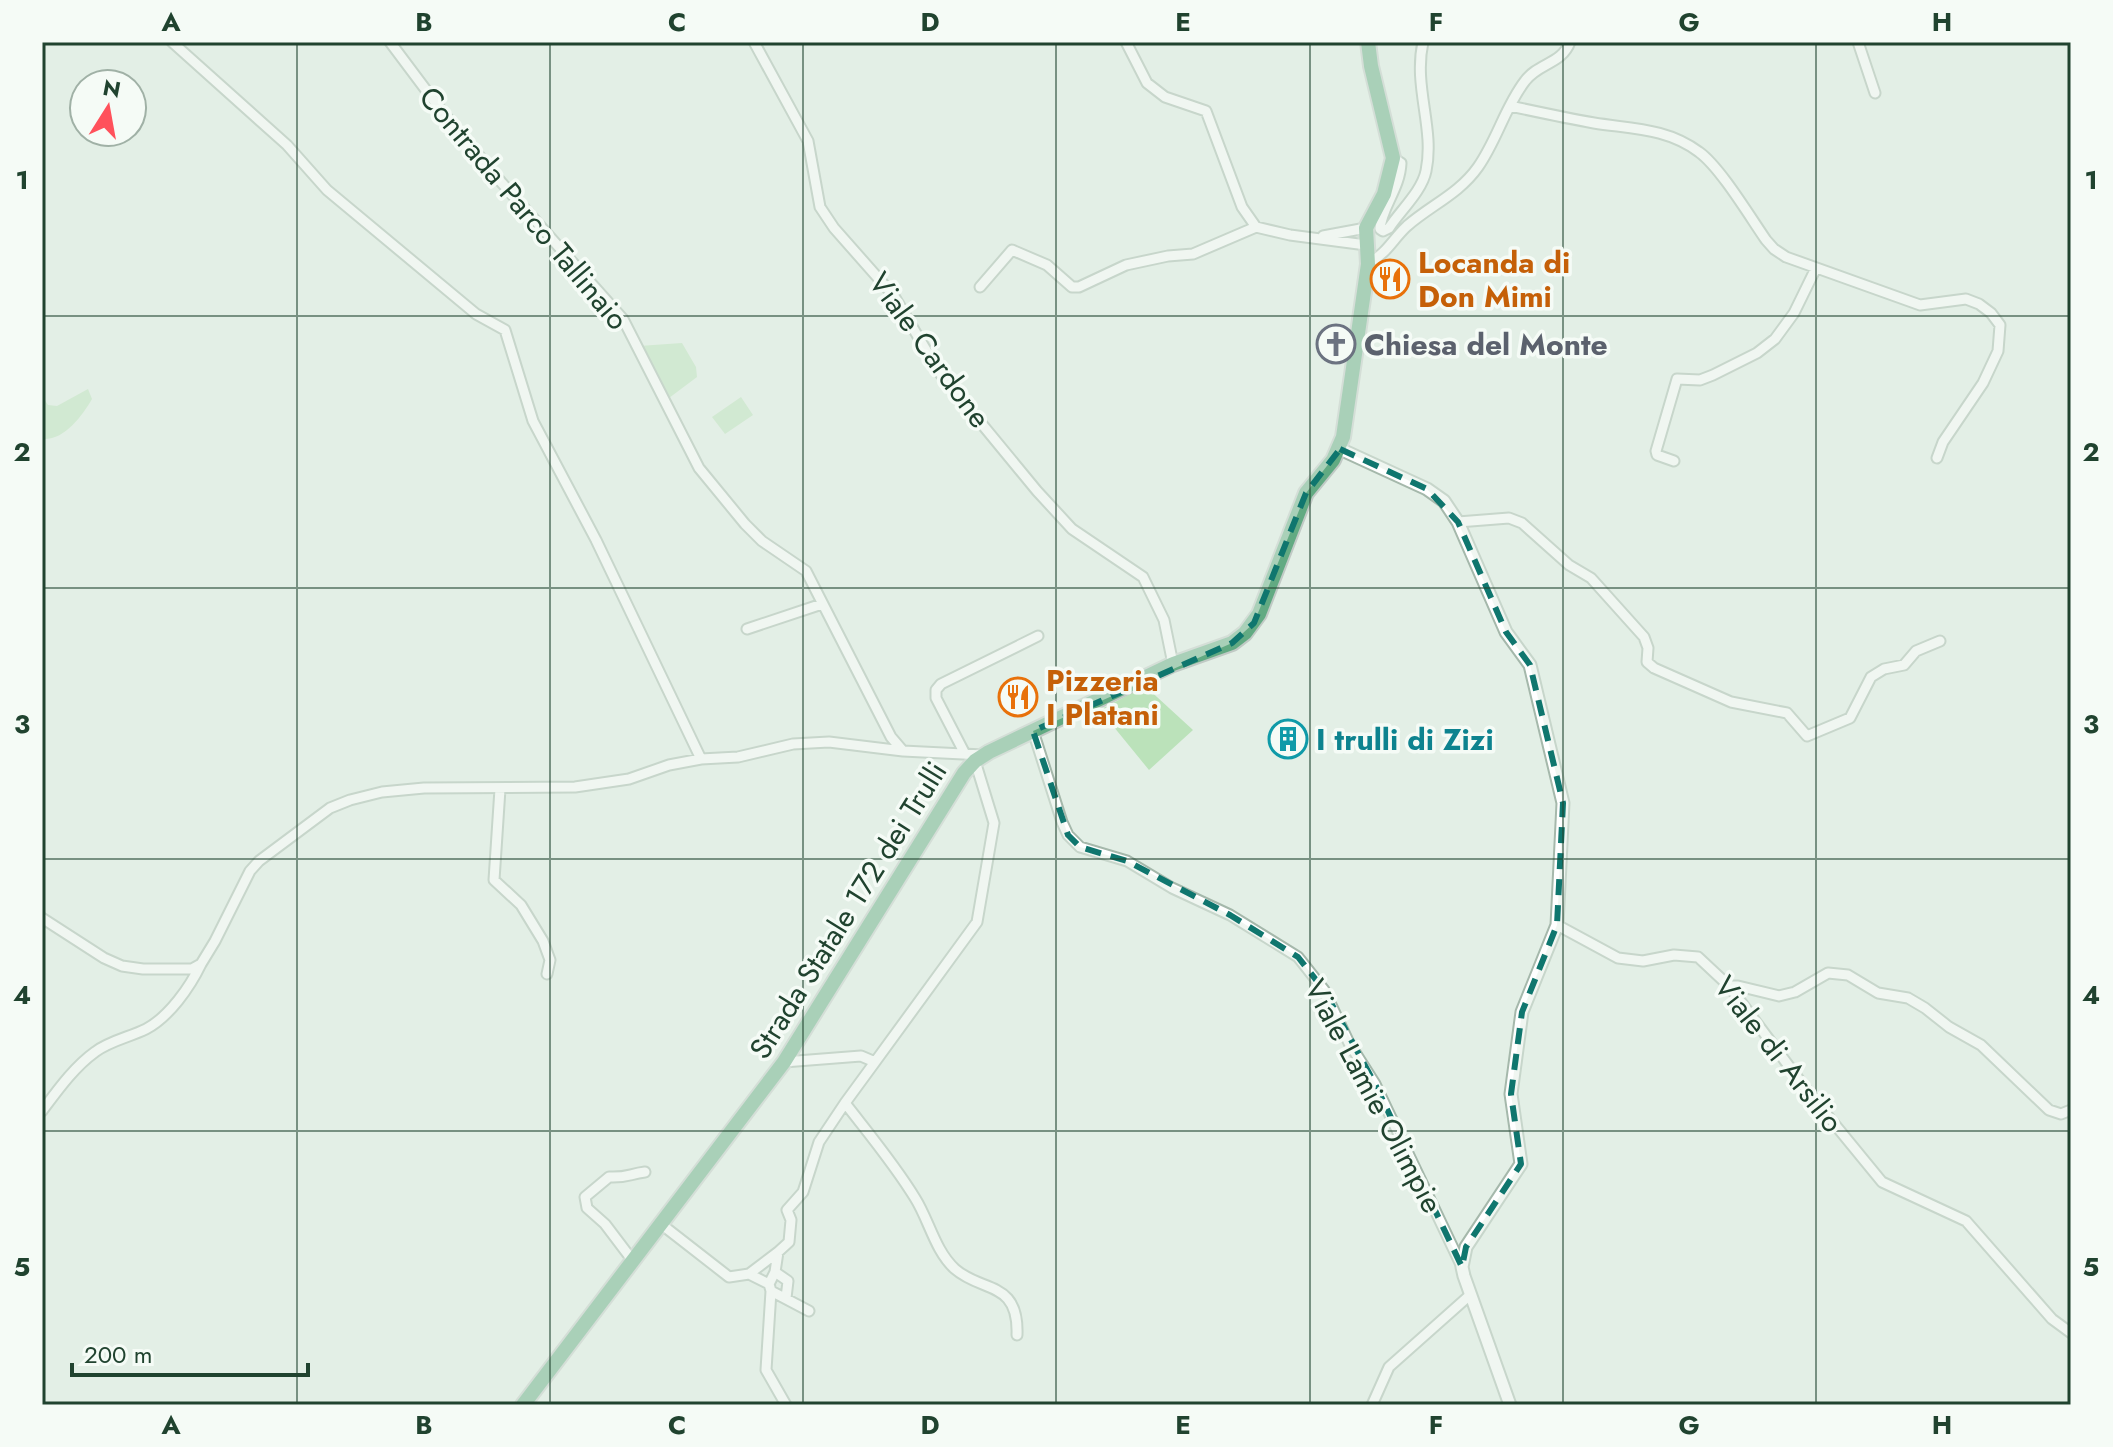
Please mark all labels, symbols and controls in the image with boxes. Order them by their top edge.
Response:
text: A [160,3,181,41]
text: B [415,3,433,41]
text: C [668,3,686,41]
text: D [920,3,940,41]
text: E [1175,3,1191,41]
text: F [1429,3,1443,41]
text: G [1678,3,1700,41]
text: H [1932,3,1952,41]
north arrow [68,68,148,148]
text: N [100,71,123,106]
street label: Contrada Parco Tallinaio [409,77,639,339]
text: 1 [15,161,29,199]
text: 1 [2084,161,2098,199]
place label: Locanda di Don Mimi [1418,241,1570,318]
restaurant icon: Locanda di Don Mimi [1369,258,1411,300]
street label: Viale Cardone [859,263,1001,437]
church icon: Chiesa del Monte [1315,323,1357,365]
place label: Chiesa del Monte [1364,323,1608,366]
text: 2 [13,433,31,471]
text: 2 [2082,433,2100,471]
place label: Pizzeria I Platani [1046,659,1159,736]
restaurant icon: Pizzeria I Platani [997,676,1039,718]
text: 3 [14,705,30,743]
text: 3 [2083,705,2099,743]
building icon: I trulli di Zizi [1267,718,1309,760]
place label: I trulli di Zizi [1316,718,1494,761]
street label: Strada Statale 172 dei Trulli [739,753,957,1067]
street label: Viale di Arsilio [1704,967,1854,1141]
street label: Viale Lamie Olimpie [1294,972,1454,1220]
text: 4 [13,976,31,1014]
text: 4 [2082,976,2100,1014]
text: 5 [14,1248,30,1286]
text: 5 [2083,1248,2099,1286]
scale bar [72,1327,308,1377]
text: 200 m [84,1337,152,1372]
text: A [160,1406,181,1444]
text: B [415,1406,433,1444]
text: C [668,1406,686,1444]
text: D [920,1406,940,1444]
text: E [1175,1406,1191,1444]
text: F [1429,1406,1443,1444]
text: G [1678,1406,1700,1444]
text: H [1932,1406,1952,1444]

